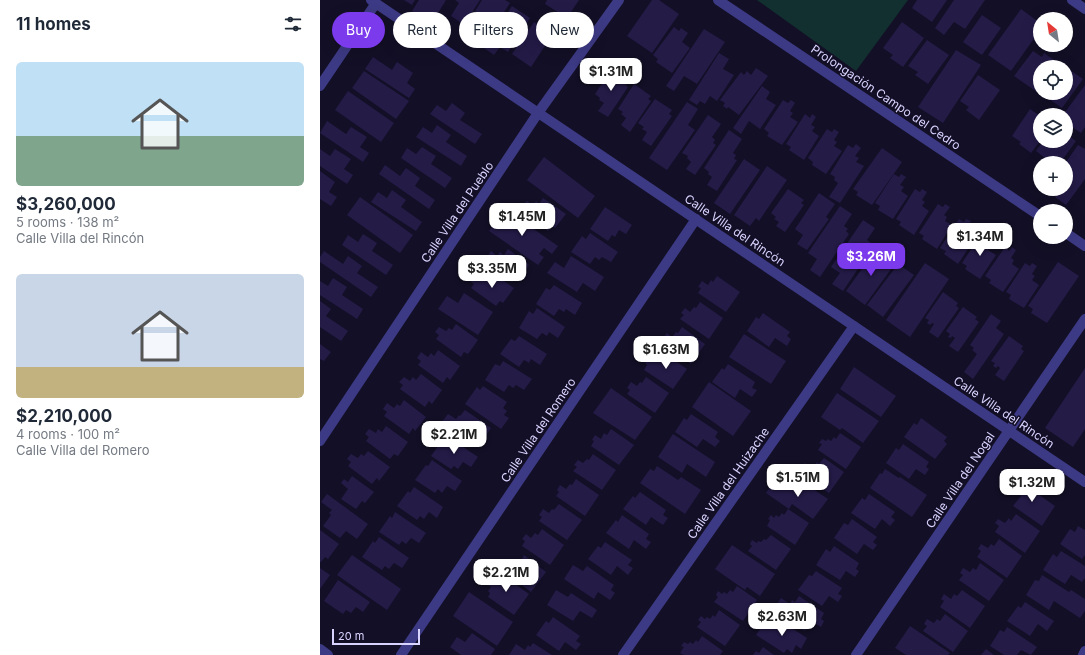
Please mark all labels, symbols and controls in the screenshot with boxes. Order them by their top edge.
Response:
chip: Buy [332,12,385,48]
chip: Rent [393,12,451,48]
chip: Filters [459,12,528,48]
chip: New [536,12,594,48]
north arrow [1033,12,1073,52]
map controls [1033,12,1073,244]
icon: filters [282,13,304,35]
text: 11 homes [16,14,91,34]
street label: Prolongación Campo del Cedro [808,41,964,153]
pin: $1.31M [578,58,644,92]
button: locate [1033,60,1073,100]
text: $1.31M [589,63,633,79]
icon: home [124,88,196,160]
button: layers [1033,108,1073,148]
button: + [1033,156,1073,196]
street label: Calle Villa del Pueblo [418,159,496,265]
street label: Calle Villa del Rincón [682,191,788,269]
text: $3,260,000 [16,194,116,214]
pin: $1.45M [489,203,555,237]
button: − [1033,204,1073,244]
text: $1.45M [498,208,546,224]
text: 5 rooms · 138 m² [16,214,119,230]
pin: $1.34M [947,223,1013,257]
text: $1.34M [956,228,1004,244]
text: Calle Villa del Rincón [16,230,144,246]
pin: $3.26M [838,243,904,277]
text: $3.26M [846,248,896,264]
pin: $3.35M [459,255,525,289]
text: $3.35M [467,260,517,276]
icon: home [124,300,196,372]
pin: $1.63M [633,336,699,370]
text: $1.63M [642,341,690,357]
street label: Calle Villa del Rincón [951,373,1057,451]
street label: Calle Villa del Romero [497,375,579,485]
text: $2,210,000 [16,406,112,426]
pin: $2.21M [421,421,487,455]
street label: Calle Villa del Huizache [684,424,772,542]
text: 4 rooms · 100 m² [16,426,120,442]
text: $2.21M [431,426,477,442]
street label: Calle Villa del Nogal [922,429,998,531]
text: Calle Villa del Romero [16,442,149,458]
pin: $1.51M [765,464,831,498]
text: $1.51M [776,469,820,485]
pin: $1.32M [999,469,1065,503]
text: $1.32M [1009,474,1055,490]
pin: $2.21M [473,559,539,593]
text: $2.21M [483,564,529,580]
pin: $2.63M [749,603,815,637]
text: $2.63M [757,608,807,624]
scale bar [332,627,420,646]
text: 20 m [338,629,364,643]

